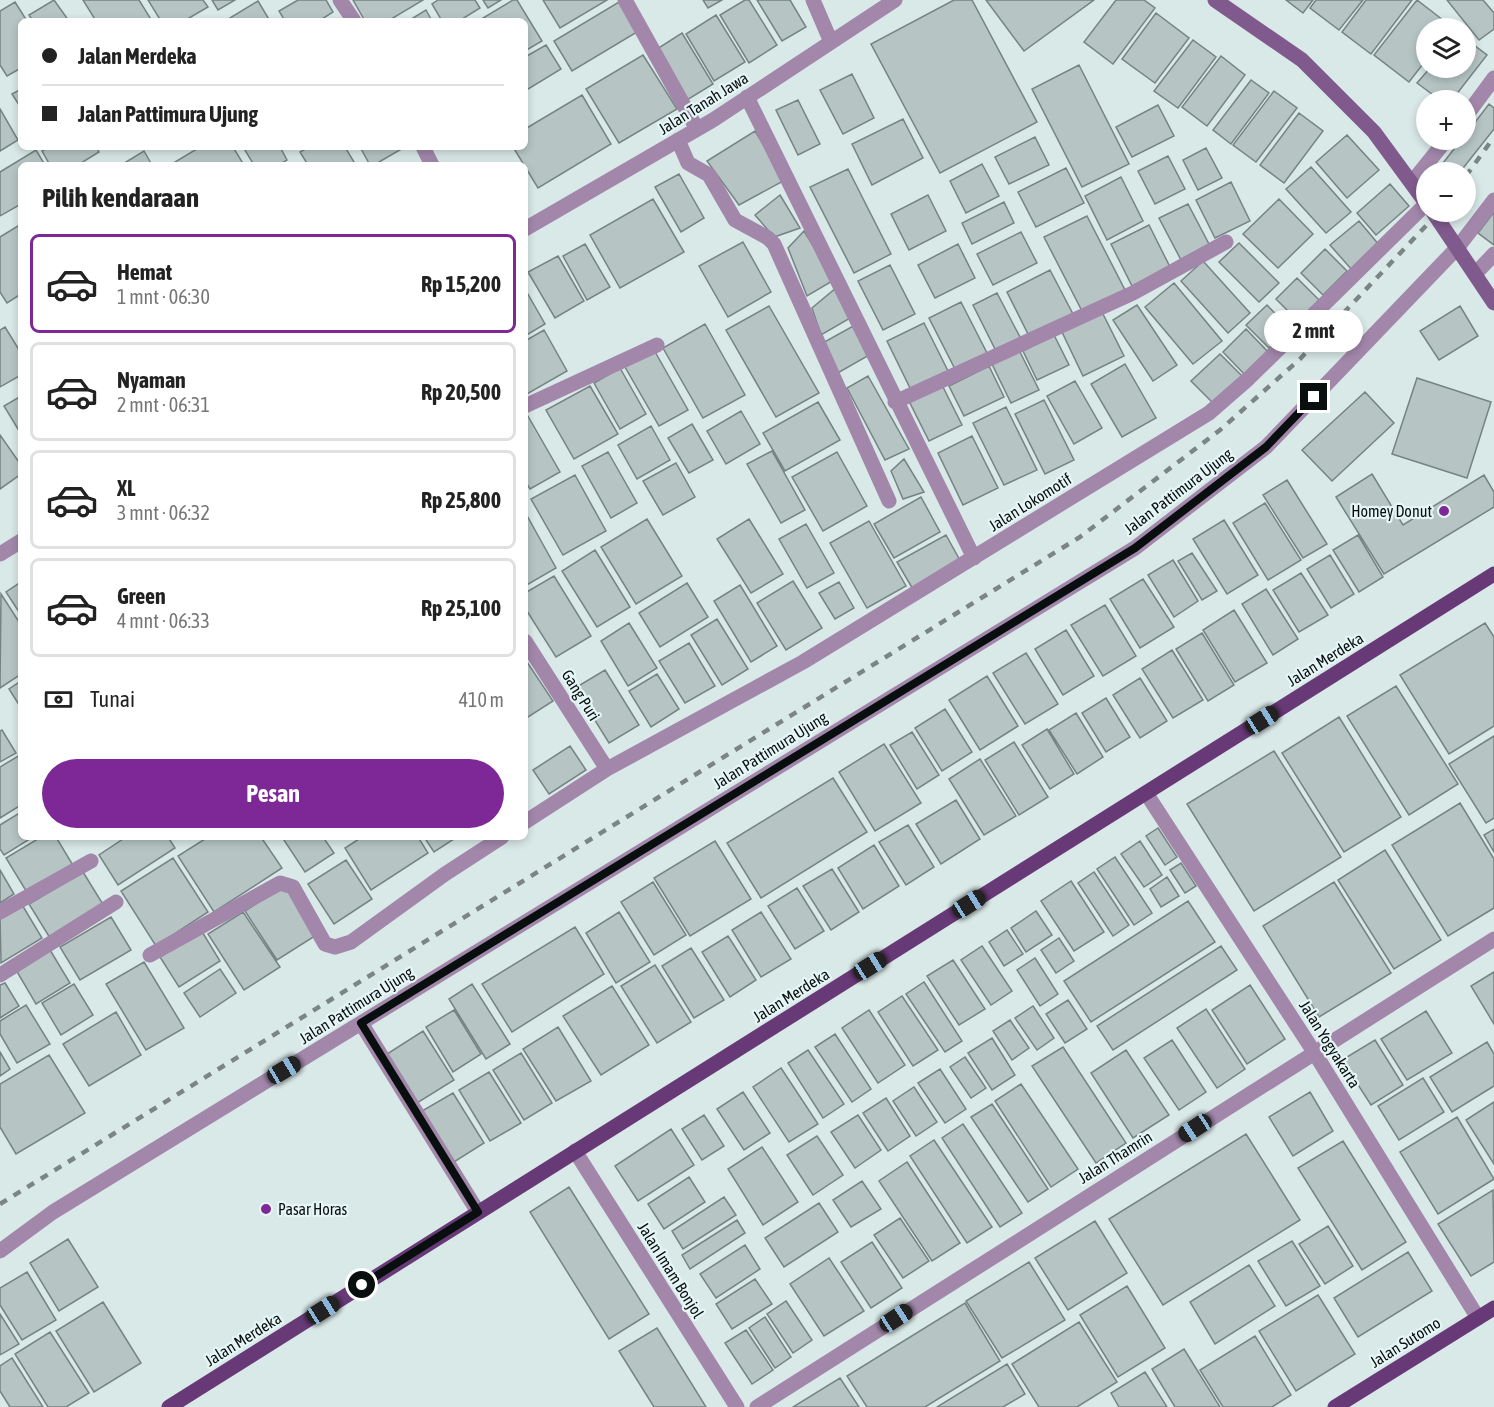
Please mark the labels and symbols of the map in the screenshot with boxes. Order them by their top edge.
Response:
street label: Jalan Tanah Jawa [655,68,751,138]
callout: 2 mnt [1264,310,1364,352]
route end [1300,383,1327,410]
street label: Jalan Pattimura Ujung [1120,444,1236,538]
street label: Jalan Lokomotif [985,469,1075,535]
place label: Homey Donut [1351,502,1432,521]
marker: Homey Donut [1437,504,1451,518]
street label: Jalan Merdeka [1284,629,1366,689]
street label: Gang Puri [557,666,604,724]
car [1242,703,1282,737]
street label: Jalan Pattimura Ujung [710,708,831,793]
car [949,887,989,921]
car [850,949,890,983]
street label: Jalan Pattimura Ujung [296,963,417,1048]
street label: Jalan Merdeka [750,965,832,1025]
street label: Jalan Yogyakarta [1295,997,1364,1092]
car [264,1053,304,1087]
car [1175,1111,1215,1145]
street label: Jalan Thamrin [1075,1127,1155,1187]
place label: Pasar Horas [278,1200,348,1218]
marker: Pasar Horas [259,1202,273,1216]
street label: Jalan Imam Bonjol [634,1219,708,1322]
route start [348,1271,375,1298]
car [303,1293,343,1327]
car [876,1301,916,1335]
street label: Jalan Merdeka [202,1309,284,1369]
street label: Jalan Sutomo [1366,1313,1444,1371]

